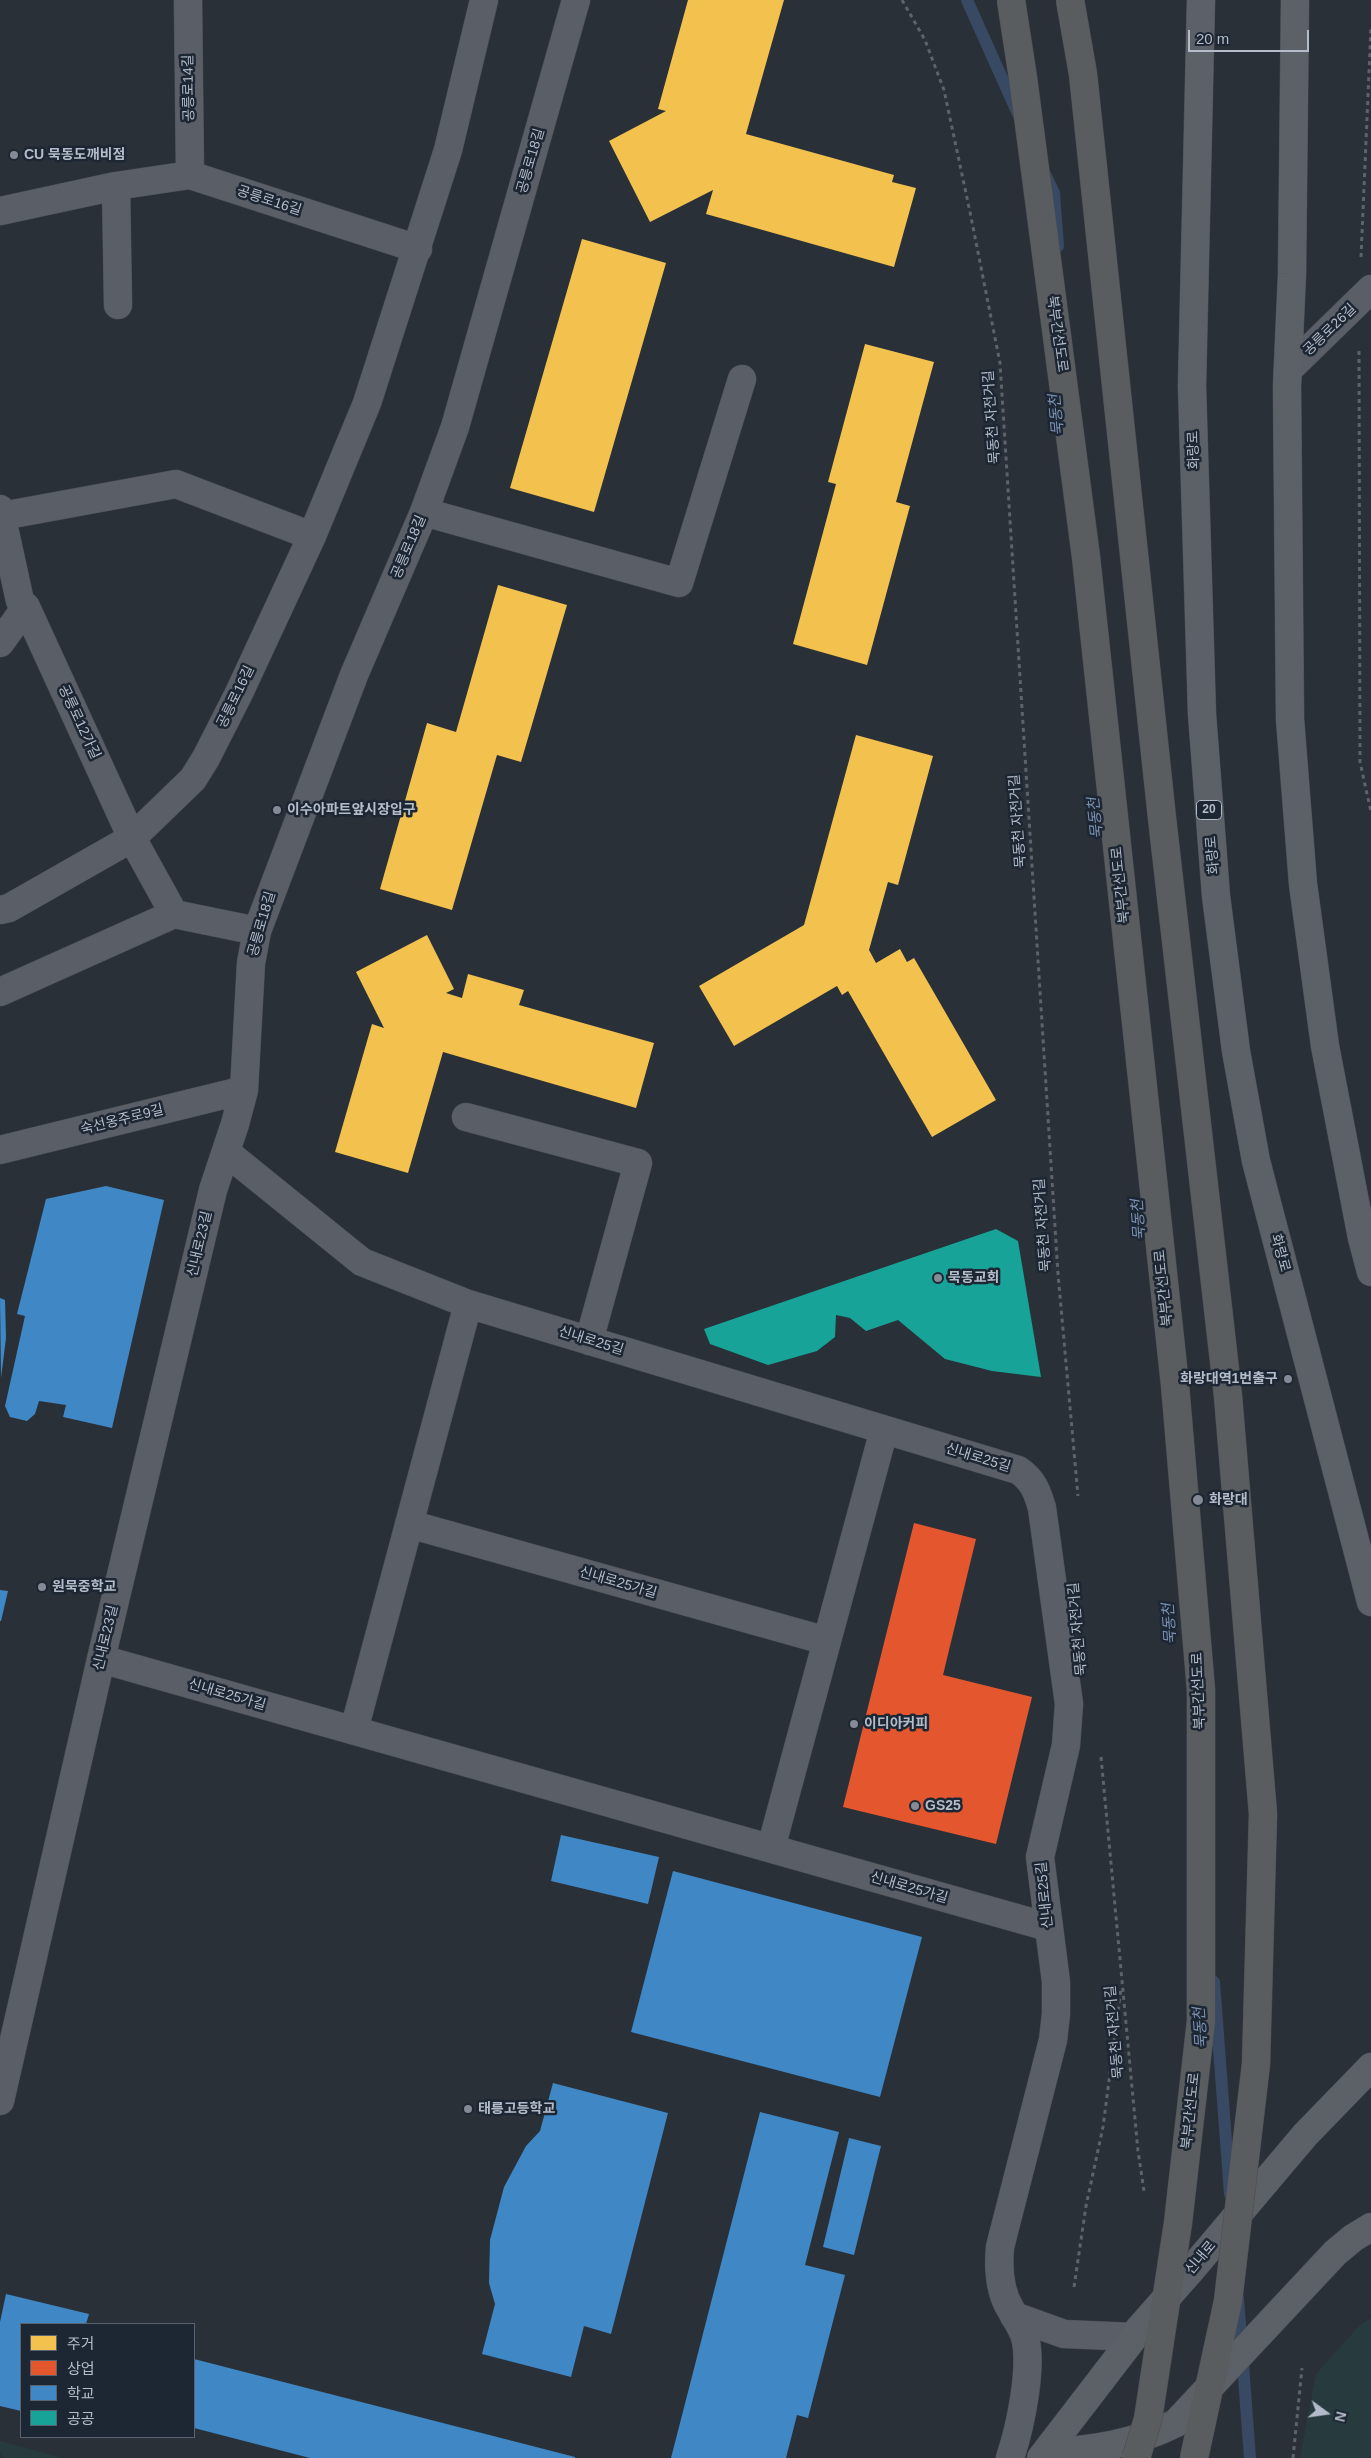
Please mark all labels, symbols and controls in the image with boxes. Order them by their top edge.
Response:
scale bar [1191,20,1312,52]
text: 20 m [1196,30,1229,47]
street label: 공릉로14길 [180,54,198,122]
street label: 공릉로18길 [514,126,548,196]
place label: CU 묵동도깨비점 [24,147,125,163]
marker: CU 묵동도깨비점 [8,149,20,161]
street label: 공릉로16길 [235,183,303,219]
street label: 북부간선도로 [1043,295,1071,373]
street label: 공릉로26길 [1300,301,1360,359]
street label: 묵동천 자전거길 [980,370,1004,464]
water label: 묵동천 [1046,394,1068,436]
street label: 화랑로 [1185,430,1203,470]
street label: 공릉로18길 [388,513,430,581]
street label: 공릉로16길 [214,663,258,731]
street label: 공릉로12가길 [54,682,104,762]
street label: 묵동천 자전거길 [1006,774,1030,868]
water label: 묵동천 [1085,796,1107,840]
road number: 20 [1196,800,1222,820]
place label: 이수아파트앞시장입구 [287,802,416,818]
marker: 이수아파트앞시장입구 [271,804,283,816]
street label: 화랑로 [1203,835,1223,875]
street label: 북부간선도로 [1109,846,1133,924]
street label: 공릉로18길 [245,889,279,959]
street label: 숙선옹주로9길 [79,1102,165,1138]
street label: 묵동천 자전거길 [1031,1178,1055,1272]
water label: 묵동천 [1129,1199,1149,1241]
street label: 신내로23길 [184,1209,216,1279]
street label: 화랑로 [1267,1232,1293,1274]
street label: 북부간선도로 [1152,1249,1176,1327]
place label: 묵동교회 [948,1270,1000,1286]
marker: 묵동교회 [932,1272,944,1284]
street label: 신내로25길 [556,1323,626,1359]
place label: 화랑대역1번출구 [1180,1371,1278,1387]
marker: 화랑대역1번출구 [1282,1373,1294,1385]
street label: 신내로25길 [943,1440,1013,1476]
place label: 화랑대 [1209,1492,1248,1508]
marker: 화랑대 [1191,1493,1205,1507]
street label: 신내로25가길 [577,1564,659,1602]
place label: 원묵중학교 [52,1579,116,1595]
marker: 원묵중학교 [36,1581,48,1593]
street label: 묵동천 자전거길 [1066,1581,1090,1677]
street label: 신내로23길 [90,1603,122,1673]
water label: 묵동천 [1160,1603,1180,1645]
street label: 북부간선도로 [1189,1652,1209,1730]
street label: 신내로25가길 [186,1676,268,1714]
place label: 이디아커피 [864,1716,928,1732]
marker: 이디아커피 [848,1718,860,1730]
place label: GS25 [925,1798,961,1814]
marker: GS25 [909,1800,921,1812]
street label: 신내로25길 [1033,1861,1057,1929]
street label: 신내로25가길 [868,1869,950,1907]
street label: 묵동천 자전거길 [1103,1984,1127,2080]
water label: 묵동천 [1191,2007,1211,2049]
street label: 북부간선도로 [1179,2072,1203,2150]
place label: 태릉고등학교 [478,2101,555,2117]
marker: 태릉고등학교 [462,2103,474,2115]
street label: 신내로 [1182,2238,1220,2278]
legend [20,2323,195,2438]
text: 주거 [67,2335,95,2352]
text: 상업 [67,2360,95,2377]
text: 학교 [67,2385,95,2402]
north arrow [1301,2388,1351,2438]
text: 공공 [67,2410,95,2427]
text: N [1332,2410,1350,2423]

